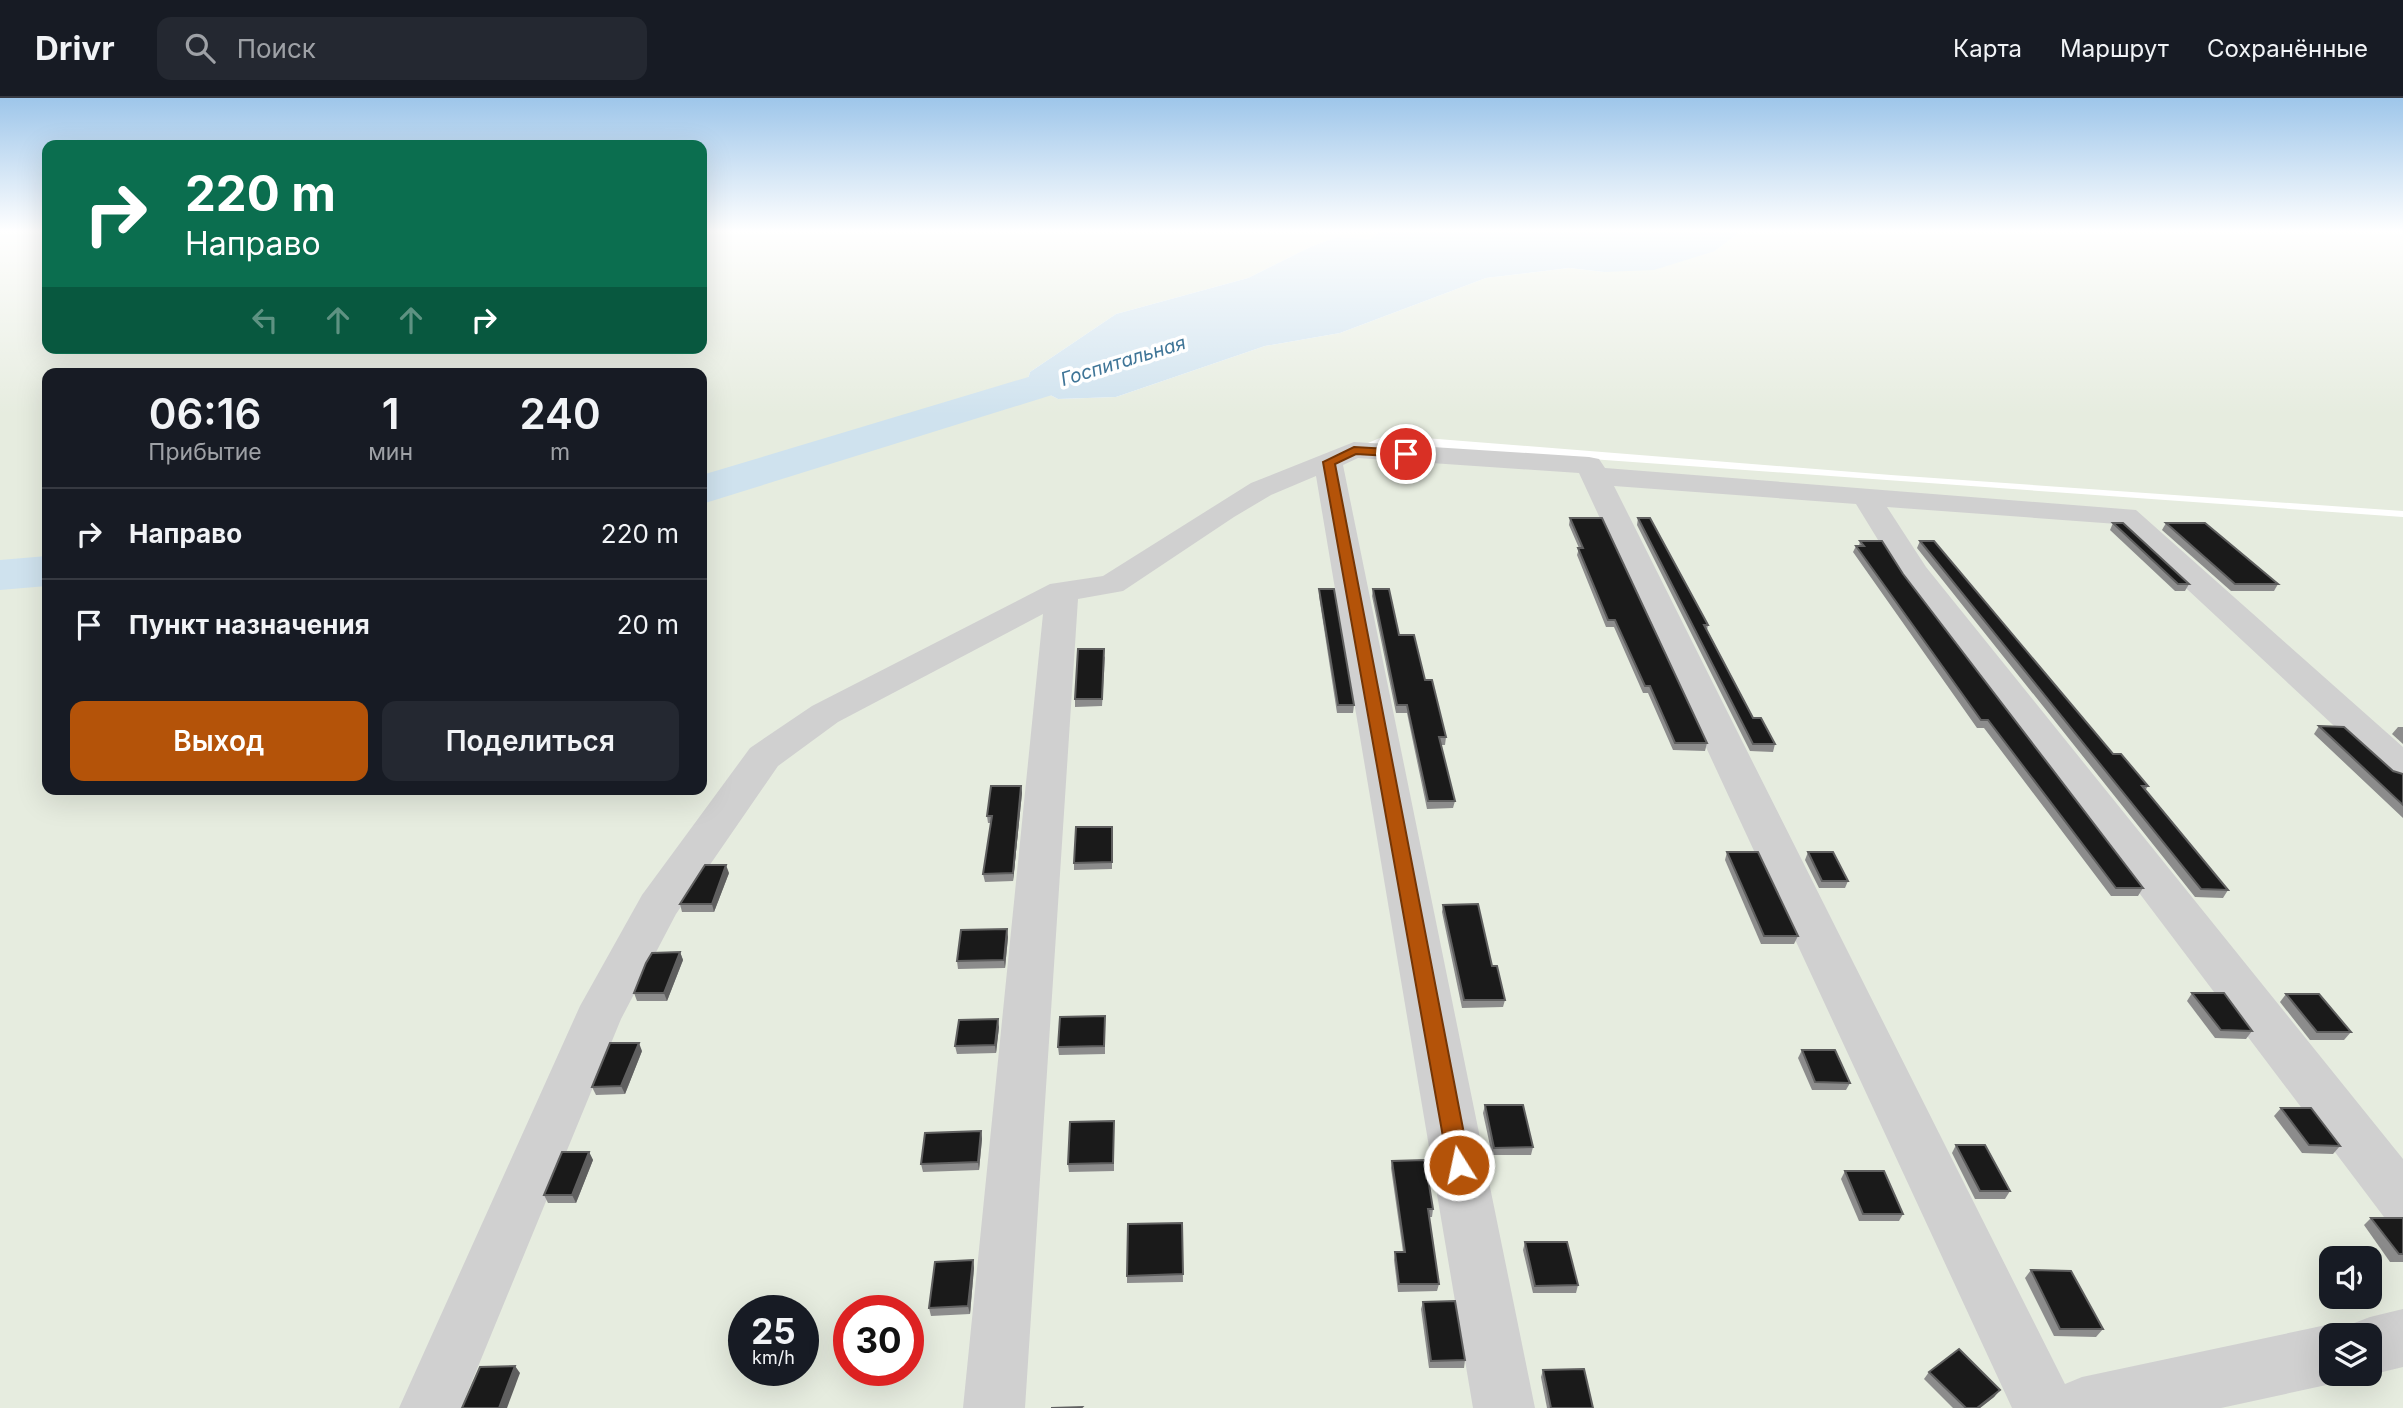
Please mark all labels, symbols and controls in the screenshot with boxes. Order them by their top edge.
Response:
search box [157,17,647,80]
text: Drivr [35,28,115,68]
icon: search [181,29,219,67]
text: Поиск [237,33,316,64]
text: Карта [1953,34,2022,63]
text: Маршрут [2060,34,2169,63]
text: Сохранённые [2207,34,2368,63]
text: 220 m [185,164,336,223]
icon: right [70,168,161,259]
text: Направо [185,224,321,263]
icon: left [246,301,284,339]
icon: ahead [319,301,357,339]
icon: ahead [392,301,430,339]
icon: right [465,301,503,339]
water label: Госпитальная [1058,331,1188,391]
text: 06:16 [149,388,261,439]
text: 1 [382,388,399,439]
text: 240 [519,388,601,439]
pin [1376,424,1436,484]
icon: arrive [1387,435,1425,473]
text: Прибытие [148,438,262,466]
text: мин [368,438,413,466]
text: m [550,438,570,466]
icon: right [70,515,108,553]
text: Направо [129,518,242,549]
text: 220 m [601,518,679,549]
icon: arrive [70,606,108,644]
text: Пункт назначения [129,609,370,640]
text: 20 m [617,609,679,640]
button: Выход [70,701,368,781]
button: Поделиться [382,701,679,781]
position arrow [1422,1128,1496,1202]
map controls [2319,1246,2382,1386]
button: sound [2319,1246,2382,1309]
speed limit sign: 30 [833,1295,924,1386]
text: 25 [751,1310,796,1352]
button: layers [2319,1323,2382,1386]
text: km/h [752,1347,795,1368]

